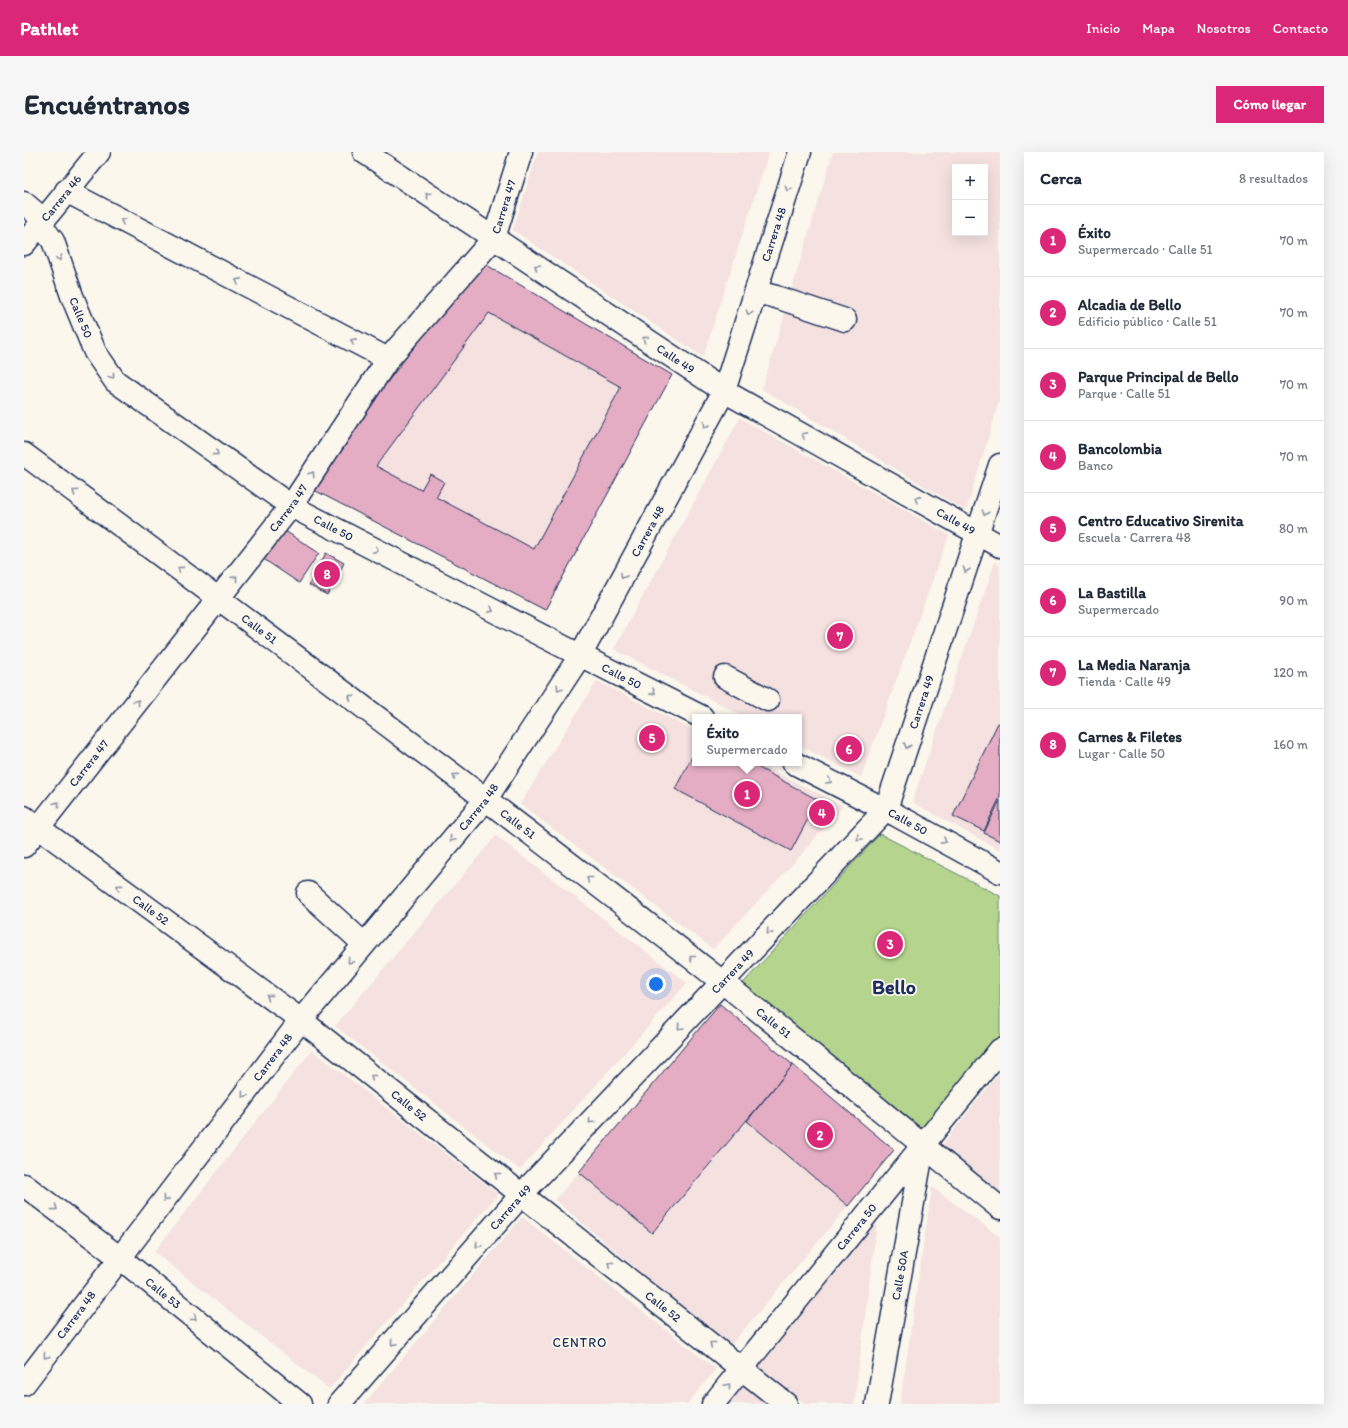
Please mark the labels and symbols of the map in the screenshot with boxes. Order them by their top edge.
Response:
street label: Carrera 46 [38,172,84,224]
street label: Carrera 47 [489,178,519,236]
one-way arrow [784,186,793,193]
one-way arrow [426,193,433,200]
street label: Carrera 48 [759,205,789,263]
one-way arrow [120,218,127,226]
one-way arrow [54,254,62,261]
one-way arrow [534,264,541,272]
one-way arrow [235,278,242,286]
street label: Calle 50 [66,295,96,340]
one-way arrow [745,310,754,317]
one-way arrow [642,336,649,343]
one-way arrow [350,339,358,346]
street label: Calle 49 [654,341,697,376]
one-way arrow [107,371,114,378]
one-way arrow [703,421,710,429]
one-way arrow [801,433,808,440]
one-way arrow [212,448,219,455]
one-way arrow [308,471,315,478]
street label: Carrera 47 [266,482,310,535]
one-way arrow [72,489,79,496]
one-way arrow [914,496,921,503]
street label: Carrera 48 [628,503,668,559]
street label: Calle 49 [934,505,978,538]
one-way arrow [981,509,990,516]
street label: Calle 50 [311,512,356,544]
one-way arrow [371,545,379,553]
pin: 8 [314,559,340,589]
one-way arrow [962,566,970,573]
one-way arrow [177,567,184,574]
one-way arrow [621,572,628,580]
one-way arrow [230,576,237,583]
one-way arrow [487,605,494,613]
street label: Calle 51 [238,611,280,647]
pin: 7 [827,621,853,651]
street label: Calle 50 [599,660,644,692]
street label: Carrera 49 [906,673,937,731]
one-way arrow [557,684,564,691]
one-way arrow [648,687,656,695]
one-way arrow [348,695,355,702]
one-way arrow [133,700,140,707]
pin: 5 [639,723,665,753]
pin: 6 [836,734,862,764]
street label: Carrera 47 [66,737,112,790]
one-way arrow [903,743,911,750]
one-way arrow [452,773,459,780]
one-way arrow [824,776,832,783]
pin: 1 [734,779,760,809]
street label: Carrera 48 [455,780,502,834]
pin: 4 [809,798,835,828]
one-way arrow [52,802,59,809]
street label: Calle 50 [886,805,930,838]
street label: Calle 51 [497,806,539,842]
one-way arrow [857,833,864,840]
one-way arrow [449,835,456,842]
one-way arrow [940,836,947,843]
one-way arrow [586,876,593,883]
one-way arrow [116,884,123,892]
street label: Calle 52 [130,892,172,928]
one-way arrow [767,927,774,935]
pin: 3 [877,929,903,959]
street label: Carrera 49 [708,946,757,997]
one-way arrow [348,956,355,963]
one-way arrow [689,956,696,963]
your location [646,974,666,994]
district label: Bello [872,975,916,999]
one-way arrow [267,995,274,1002]
street label: Calle 51 [753,1005,794,1041]
one-way arrow [677,1022,685,1030]
street label: Carrera 48 [250,1030,296,1084]
one-way arrow [371,1074,378,1081]
street label: Calle 52 [388,1087,430,1124]
one-way arrow [241,1091,248,1098]
one-way arrow [588,1116,596,1124]
pin: 2 [807,1120,833,1150]
one-way arrow [495,1172,502,1179]
street label: Carrera 49 [487,1182,534,1233]
one-way arrow [163,1194,170,1201]
street label: Carrera 50 [833,1201,880,1253]
one-way arrow [51,1204,58,1211]
one-way arrow [476,1240,483,1247]
street label: Calle 50A [889,1249,911,1301]
one-way arrow [608,1261,615,1268]
street label: Calle 53 [142,1274,184,1312]
street label: Carrera 48 [53,1288,99,1342]
street label: Calle 52 [642,1288,684,1325]
one-way arrow [189,1313,196,1320]
district label: CENTRO [553,1335,607,1350]
one-way arrow [390,1338,397,1345]
one-way arrow [710,1342,717,1349]
one-way arrow [43,1351,50,1358]
one-way arrow [724,1384,731,1391]

